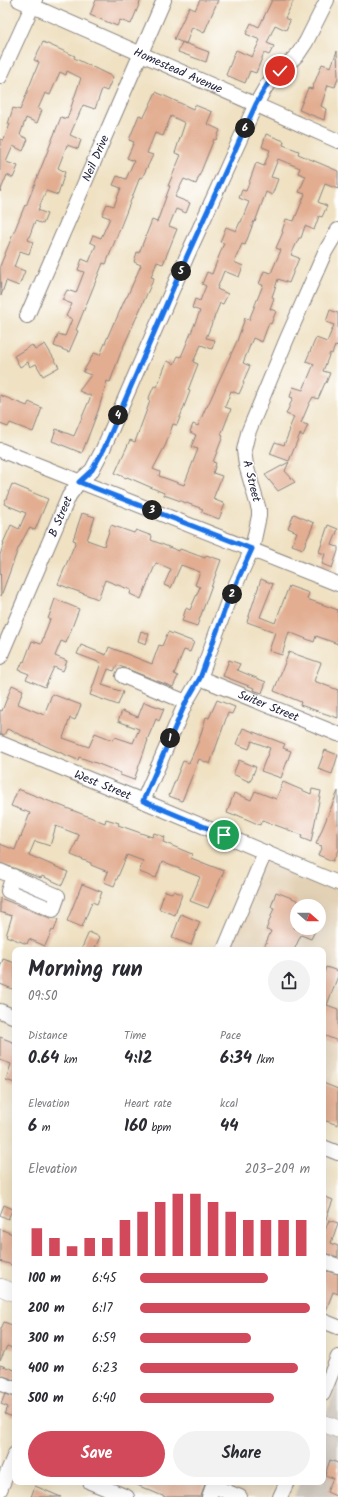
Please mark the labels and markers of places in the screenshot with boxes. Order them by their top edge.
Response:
pin [263,54,297,88]
pin: 6 [235,118,255,138]
pin: 5 [171,261,191,281]
pin: 4 [108,405,128,425]
pin: 3 [142,500,162,520]
pin: 2 [222,584,242,604]
pin: 1 [160,728,180,748]
pin [207,818,241,852]

